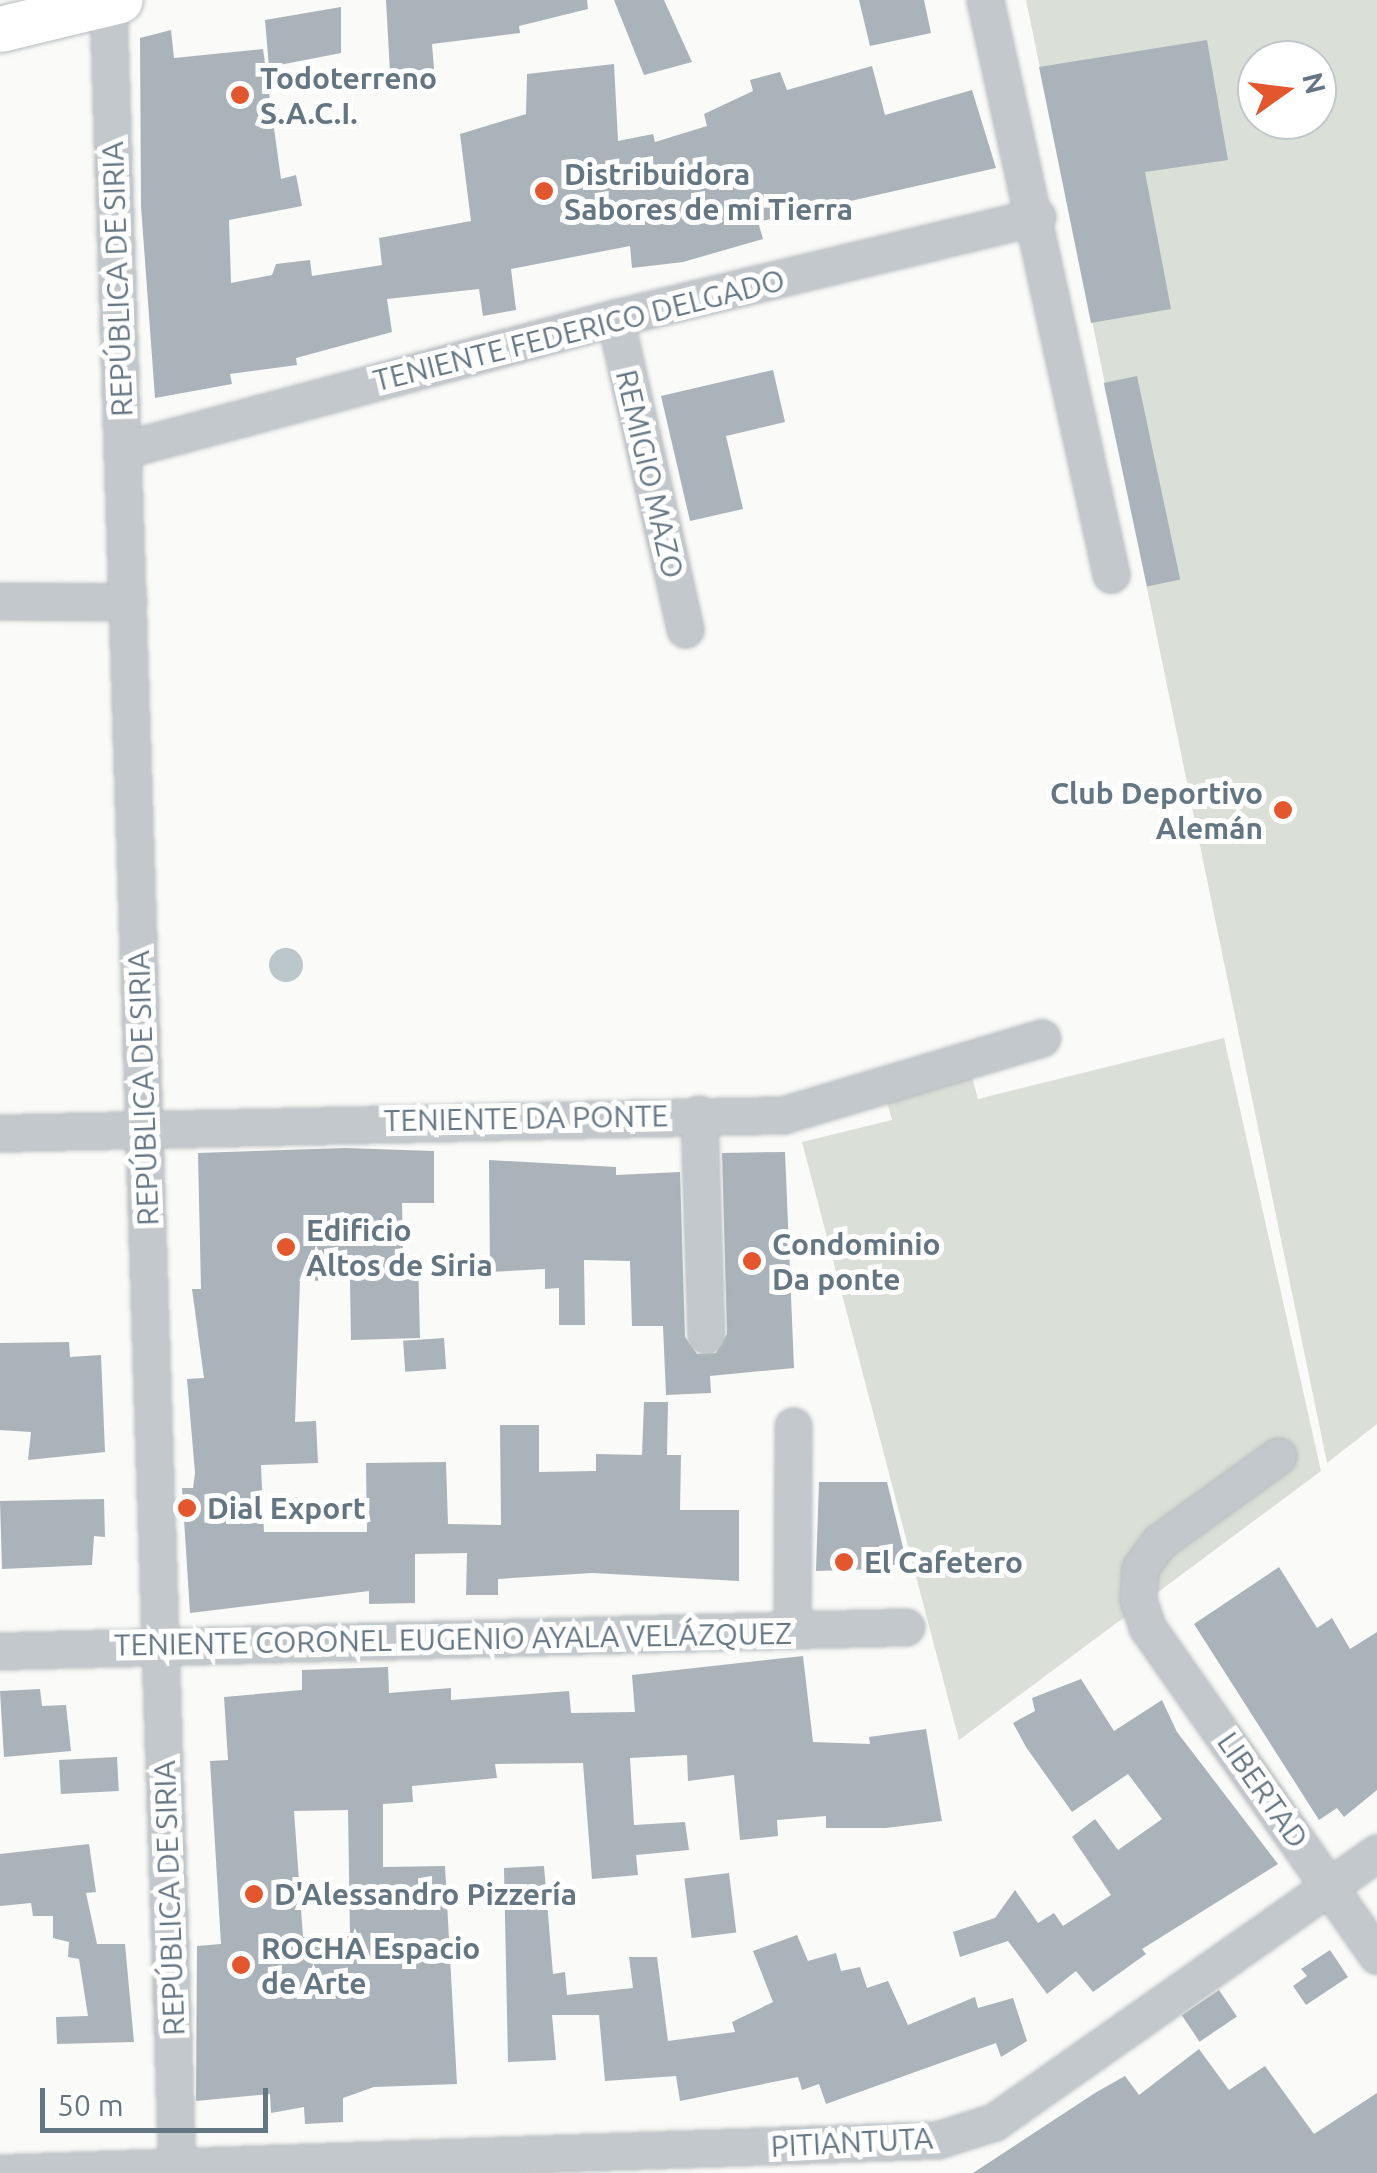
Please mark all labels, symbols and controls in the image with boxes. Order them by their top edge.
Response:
north arrow [1237,40,1337,140]
place label: Todoterreno S.A.C.I. [260,60,437,130]
text: N [1297,69,1332,97]
marker: Todoterreno S.A.C.I. [229,84,251,106]
street label: REPÚBLICA DE SIRIA [94,141,140,417]
place label: Distribuidora Sabores de mi Tierra [564,156,853,226]
marker: Distribuidora Sabores de mi Tierra [533,180,555,202]
street label: TENIENTE FEDERICO DELGADO [370,261,788,399]
street label: REMIGIO MAZO [609,366,691,582]
place label: Club Deportivo Alemán [1050,775,1263,846]
marker: Club Deportivo Alemán [1272,799,1294,821]
street label: REPÚBLICA DE SIRIA [120,950,166,1226]
street label: TENIENTE DA PONTE [383,1098,669,1138]
place label: Edificio Altos de Siria [306,1212,493,1282]
place label: Condominio Da ponte [772,1226,941,1296]
marker: Edificio Altos de Siria [275,1236,297,1258]
marker: Condominio Da ponte [741,1250,763,1272]
place label: Dial Export [207,1490,366,1526]
marker: Dial Export [176,1497,198,1519]
place label: El Cafetero [864,1544,1023,1580]
marker: El Cafetero [833,1551,855,1573]
street label: TENIENTE CORONEL EUGENIO AYALA VELÁZQUEZ [114,1615,792,1663]
street label: LIBERTAD [1210,1725,1316,1855]
street label: REPÚBLICA DE SIRIA [146,1760,192,2036]
place label: D'Alessandro Pizzería [274,1876,577,1912]
marker: D'Alessandro Pizzería [243,1883,265,1905]
place label: ROCHA Espacio de Arte [261,1930,480,2000]
marker: ROCHA Espacio de Arte [230,1954,252,1976]
scale bar [45,2068,272,2130]
text: 50 m [57,2088,124,2122]
street label: PITIANTUTA [770,2120,934,2164]

